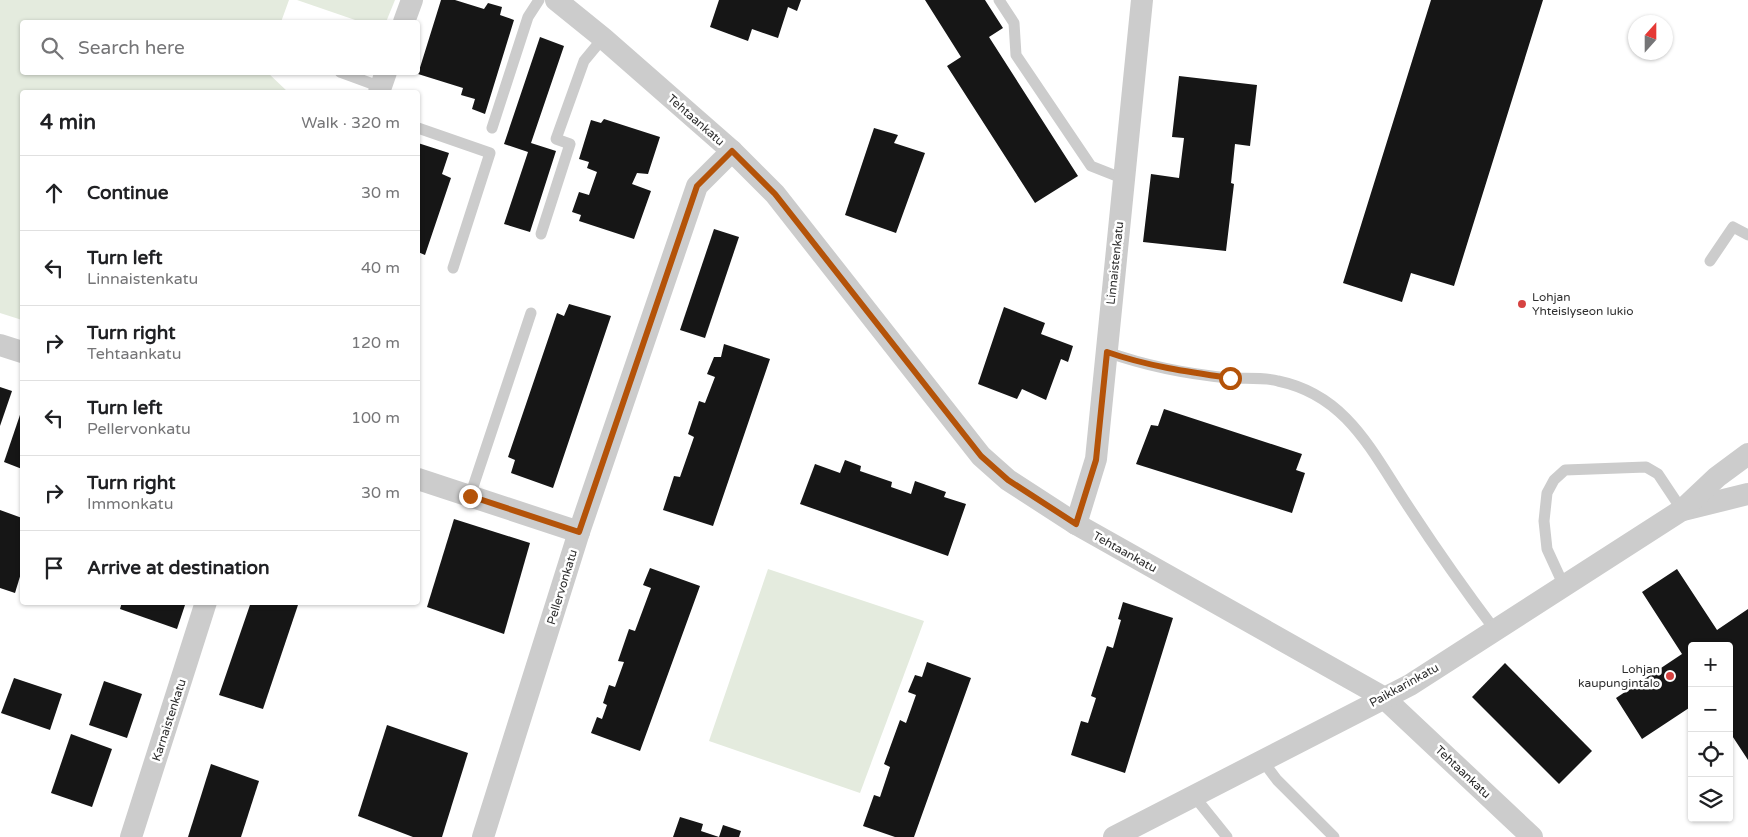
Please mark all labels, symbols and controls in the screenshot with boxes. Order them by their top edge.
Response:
north arrow [1628,15,1673,60]
search box [20,20,420,75]
icon: search [38,34,66,62]
text: Search here [78,37,185,59]
street label: Tehtaankatu [665,91,727,149]
text: 4 min [40,110,96,135]
text: Walk · 320 m [301,113,400,133]
icon: ahead [40,179,68,207]
text: Continue [87,182,169,204]
text: 30 m [361,183,400,203]
street label: Linnaistenkatu [1104,221,1126,305]
text: Turn left [87,247,163,269]
icon: left [40,254,68,282]
text: 40 m [361,258,400,278]
text: Linnaistenkatu [87,269,198,289]
place label: Lohjan Yhteislyseon lukio [1532,290,1634,318]
marker: Lohjan Yhteislyseon lukio [1516,298,1528,310]
text: Turn right [87,322,175,344]
icon: right [40,329,68,357]
text: 120 m [351,333,400,353]
text: Tehtaankatu [87,344,181,364]
route start [1219,367,1242,390]
text: Turn left [87,397,163,419]
icon: left [40,404,68,432]
text: 100 m [351,408,400,428]
text: Pellervonkatu [87,419,191,439]
text: Turn right [87,472,175,494]
icon: right [40,479,68,507]
text: 30 m [361,483,400,503]
route end [459,485,482,508]
text: Immonkatu [87,494,173,514]
street label: Tehtaankatu [1091,529,1159,575]
street label: Pellervonkatu [544,548,580,626]
icon: arrive [40,554,68,582]
text: Arrive at destination [87,557,270,579]
map controls [1688,642,1733,822]
button: + [1688,642,1733,687]
street label: Paikkarinkatu [1367,660,1441,710]
place label: Lohjan kaupungintalo [1578,662,1660,690]
marker: Lohjan kaupungintalo [1664,670,1676,682]
street label: Karnaistenkatu [149,677,189,763]
button: − [1688,687,1733,732]
button: locate [1688,732,1733,777]
street label: Tehtaankatu [1432,743,1494,801]
button: layers [1688,777,1733,822]

